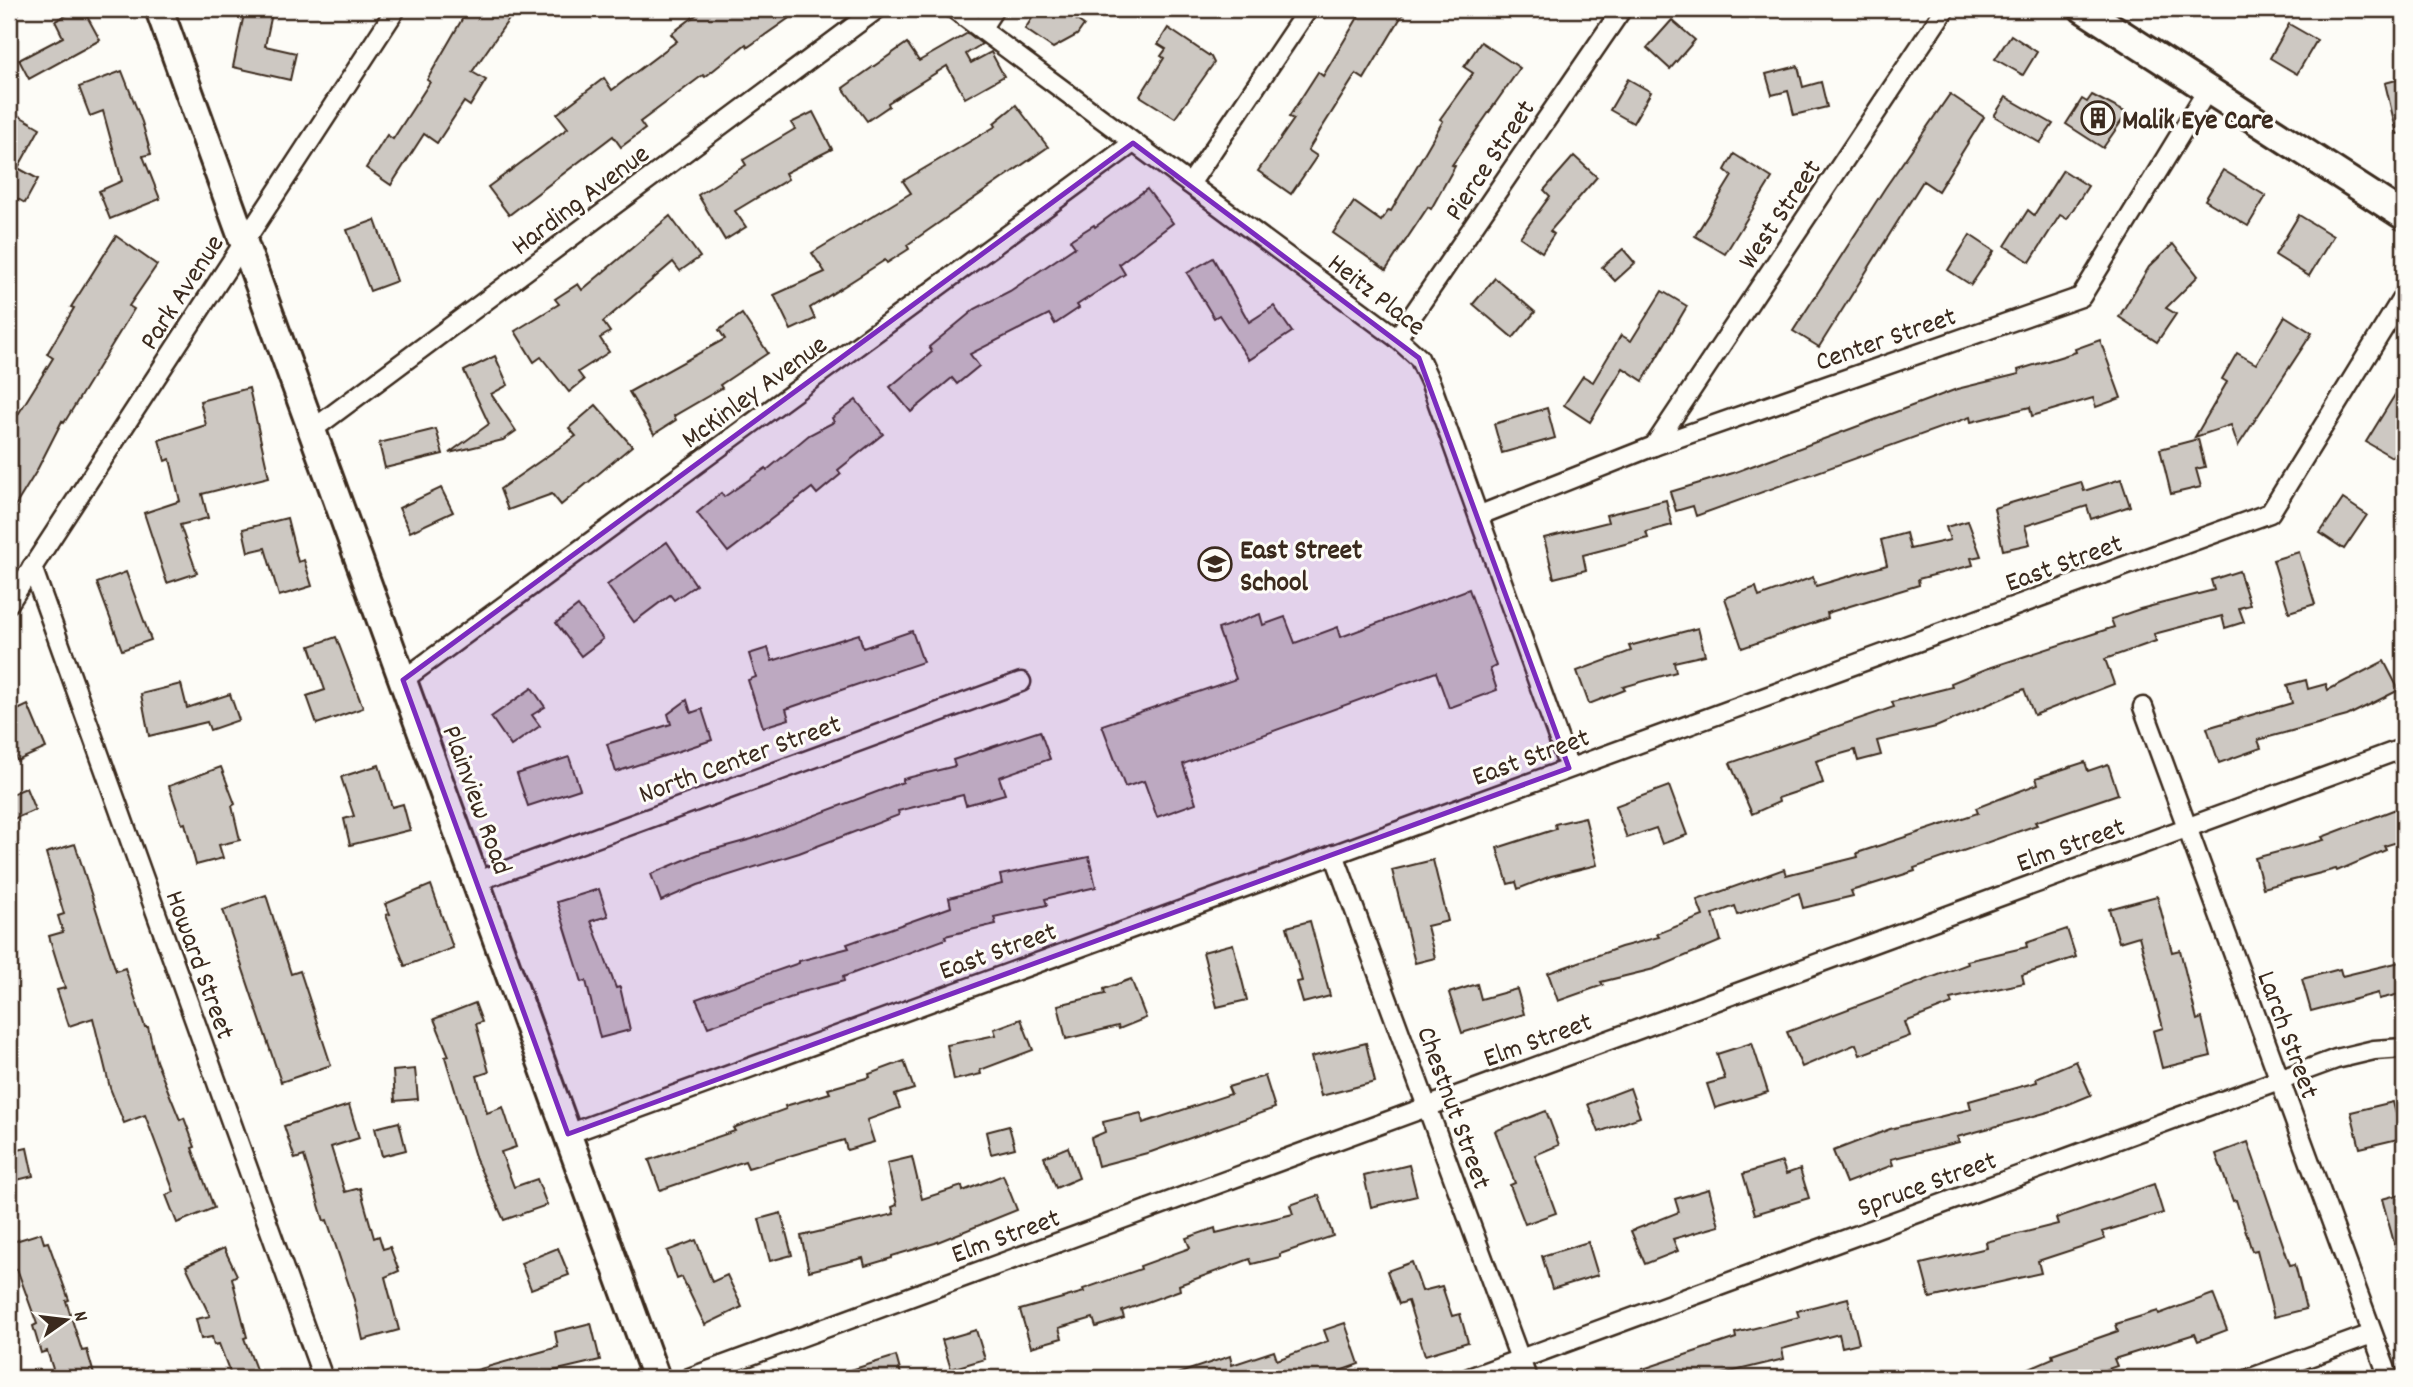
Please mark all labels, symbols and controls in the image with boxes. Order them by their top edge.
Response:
street label: Pierce Street [1437,93,1547,230]
building icon: Malik Eye Care [2079,99,2117,137]
place label: Malik Eye Care [2122,103,2274,143]
street label: Harding Avenue [504,137,660,267]
street label: West Street [1731,153,1834,279]
street label: Park Avenue [132,228,237,359]
street label: Heitz Place [1317,246,1433,348]
street label: Center Street [1811,299,1962,385]
street label: McKinley Avenue [675,327,837,461]
street label: East Street [2000,526,2129,605]
place label: East Street School [1240,533,1363,605]
school or university icon: East Street School [1196,545,1234,583]
street label: North Center Street [634,707,848,817]
street label: Plainview Road [429,720,520,881]
street label: East Street [1467,720,1596,799]
street label: Elm Street [2012,810,2132,886]
street label: Howard Street [152,886,243,1046]
street label: East Street [934,914,1063,993]
street label: Larch Street [2244,966,2327,1105]
street label: Elm Street [1479,1005,1599,1081]
street label: Chestnut Street [1403,1022,1499,1196]
street label: Spruce Street [1852,1143,2003,1230]
street label: Elm Street [947,1201,1067,1277]
north arrow [32,1286,102,1356]
text: N [65,1309,93,1325]

